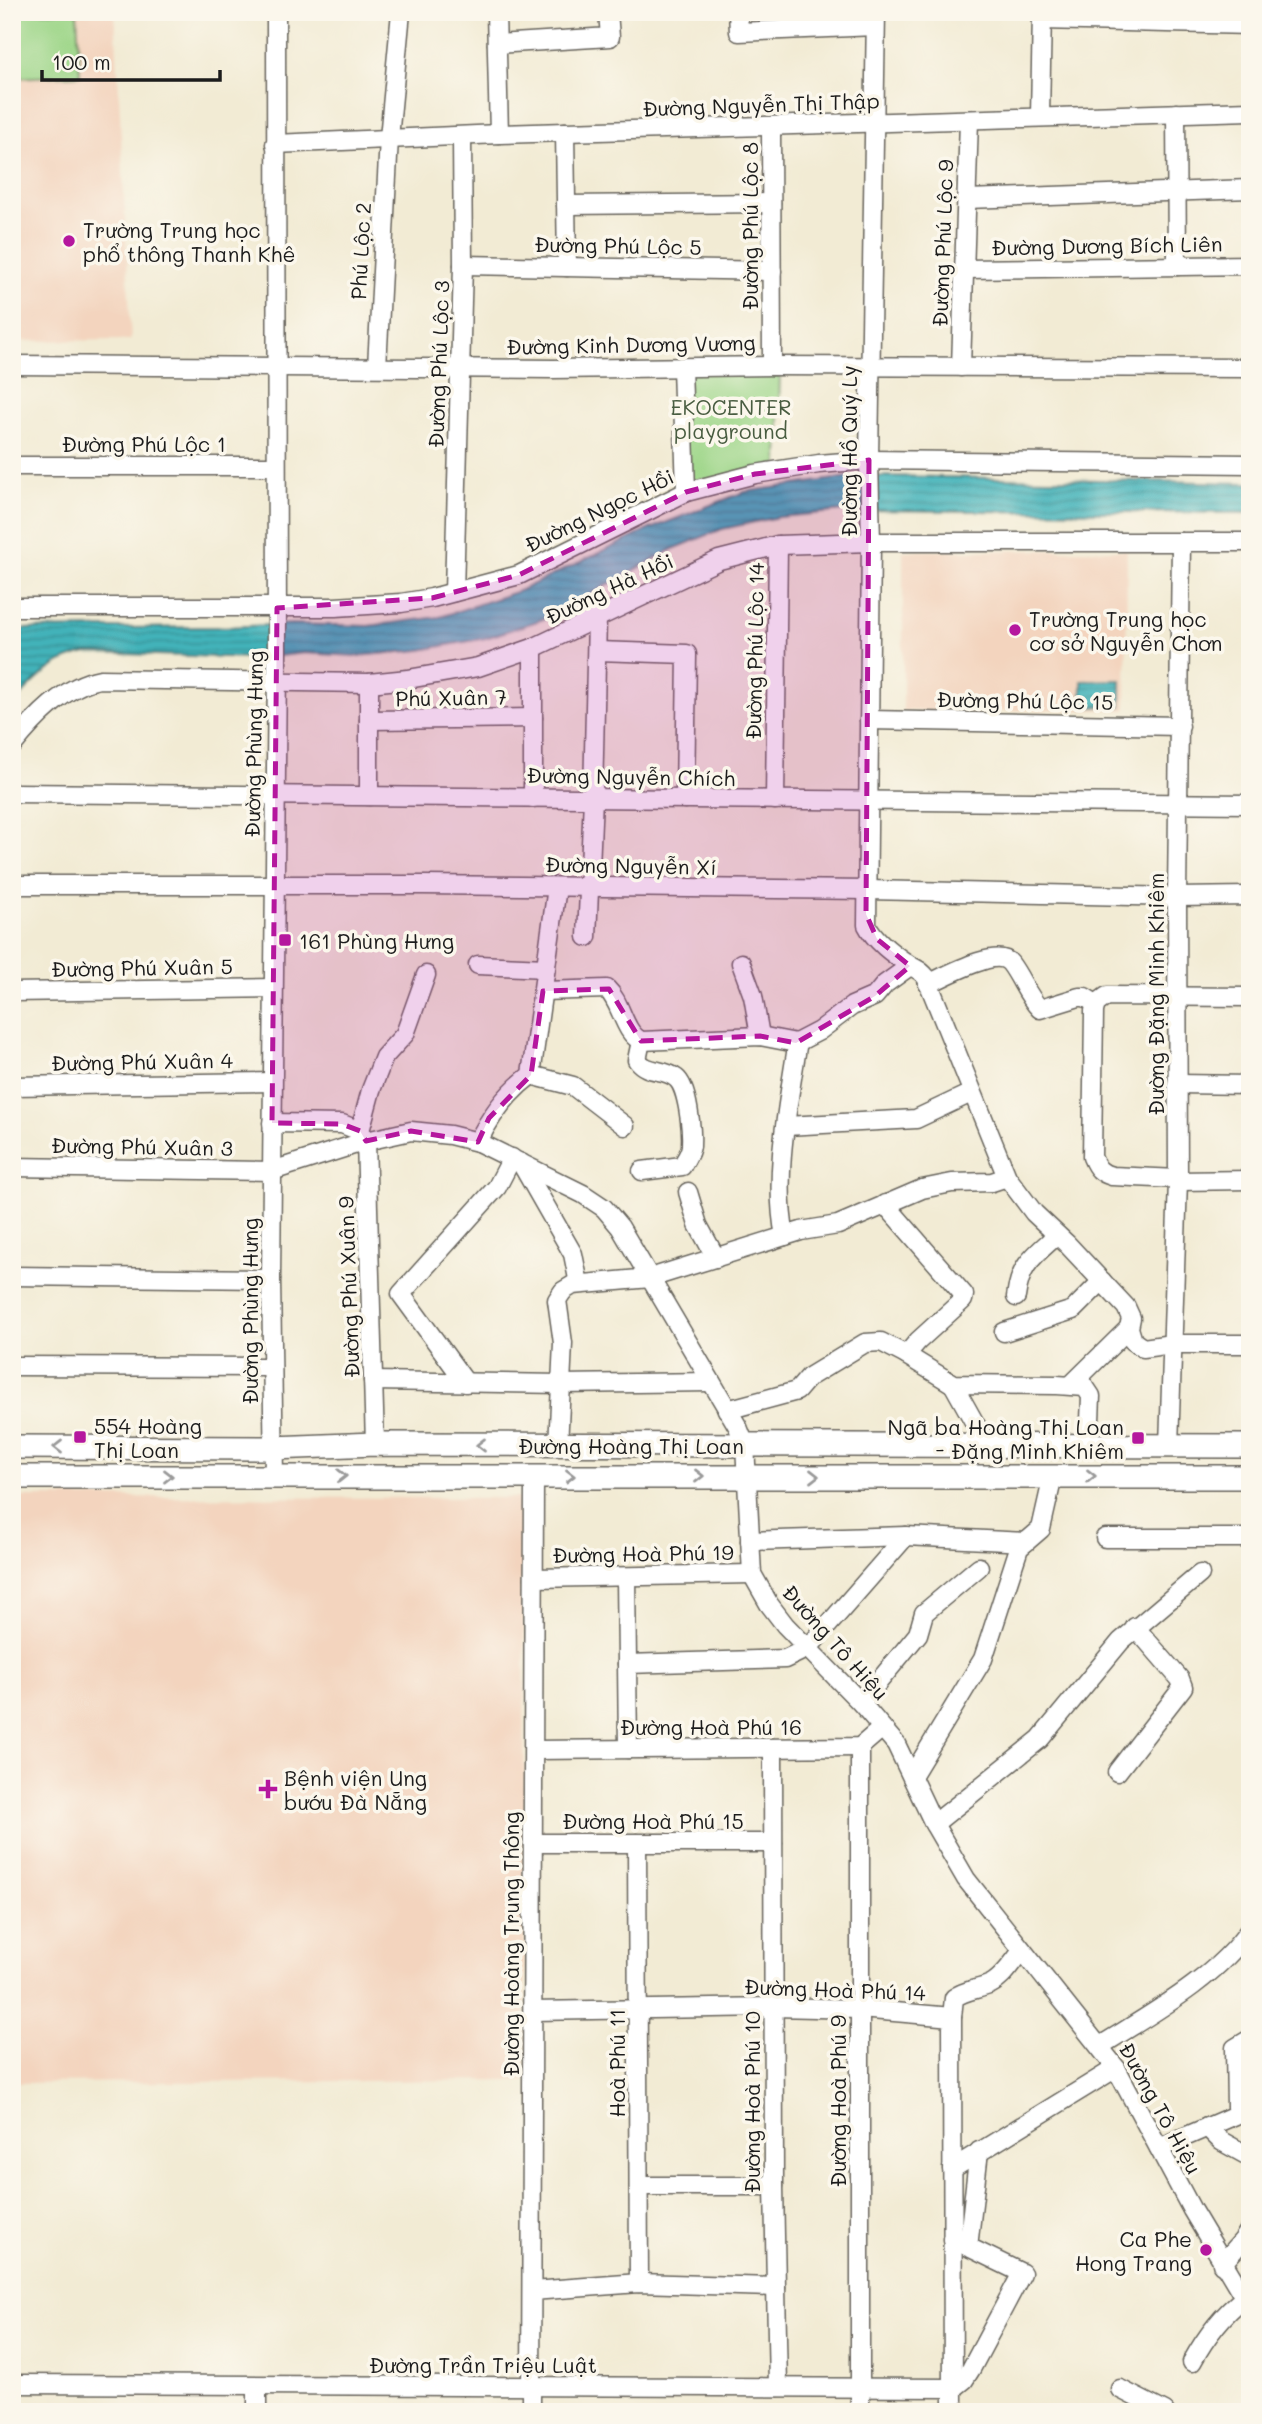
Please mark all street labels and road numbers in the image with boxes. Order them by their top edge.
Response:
street label: Đường Nguyễn Thị Thập [642,86,880,122]
street label: Đường Phú Lộc 8 [736,142,763,310]
street label: Đường Phú Lộc 9 [926,159,958,327]
street label: Phú Lộc 2 [344,202,376,300]
street label: Đường Dương Bích Liên [991,229,1223,261]
street label: Đường Phú Lộc 5 [534,230,702,260]
street label: Đường Phú Lộc 3 [422,280,454,448]
street label: Đường Kinh Dương Vương [506,328,756,360]
street label: Đường Hồ Quý Ly [835,365,862,537]
street label: Đường Phú Lộc 1 [62,430,226,457]
street label: Đường Ngọc Hồi [520,462,678,558]
street label: Đường Hà Hồi [541,547,677,629]
street label: Đường Phú Lộc 14 [739,562,769,740]
street label: Đường Phùng Hưng [238,650,268,838]
street label: Phú Xuân 7 [395,683,507,711]
street label: Đường Phú Lộc 15 [936,685,1114,715]
street label: Đường Nguyễn Chích [526,761,736,791]
street label: Đường Nguyễn Xí [545,850,717,880]
street label: Đường Đặng Minh Khiêm [1142,873,1169,1115]
street label: Đường Phú Xuân 5 [51,952,233,982]
street label: Đường Phú Xuân 4 [51,1046,234,1076]
street label: Đường Phú Xuân 3 [51,1131,233,1161]
street label: Đường Phú Xuân 9 [331,1196,365,1378]
street label: Đường Phùng Hưng [236,1218,263,1404]
street label: Đường Hoàng Thị Loan [518,1432,744,1459]
street label: Đường Hoà Phú 19 [552,1538,734,1568]
street label: Đường Tô Hiệu [777,1579,895,1705]
street label: Đường Hoà Phú 16 [620,1713,802,1740]
street label: Đường Hoà Phú 15 [562,1807,744,1834]
street label: Đường Hoàng Trung Thông [497,1812,524,2076]
street label: Đường Hoà Phú 14 [744,1972,927,2006]
street label: Hoà Phú 11 [603,2009,630,2117]
street label: Đường Hoà Phú 10 [738,2011,765,2193]
street label: Đường Hoà Phú 9 [824,2015,851,2187]
street label: Đường Tô Hiệu [1114,2037,1208,2179]
street label: Đường Trần Triệu Luật [369,2351,597,2378]

